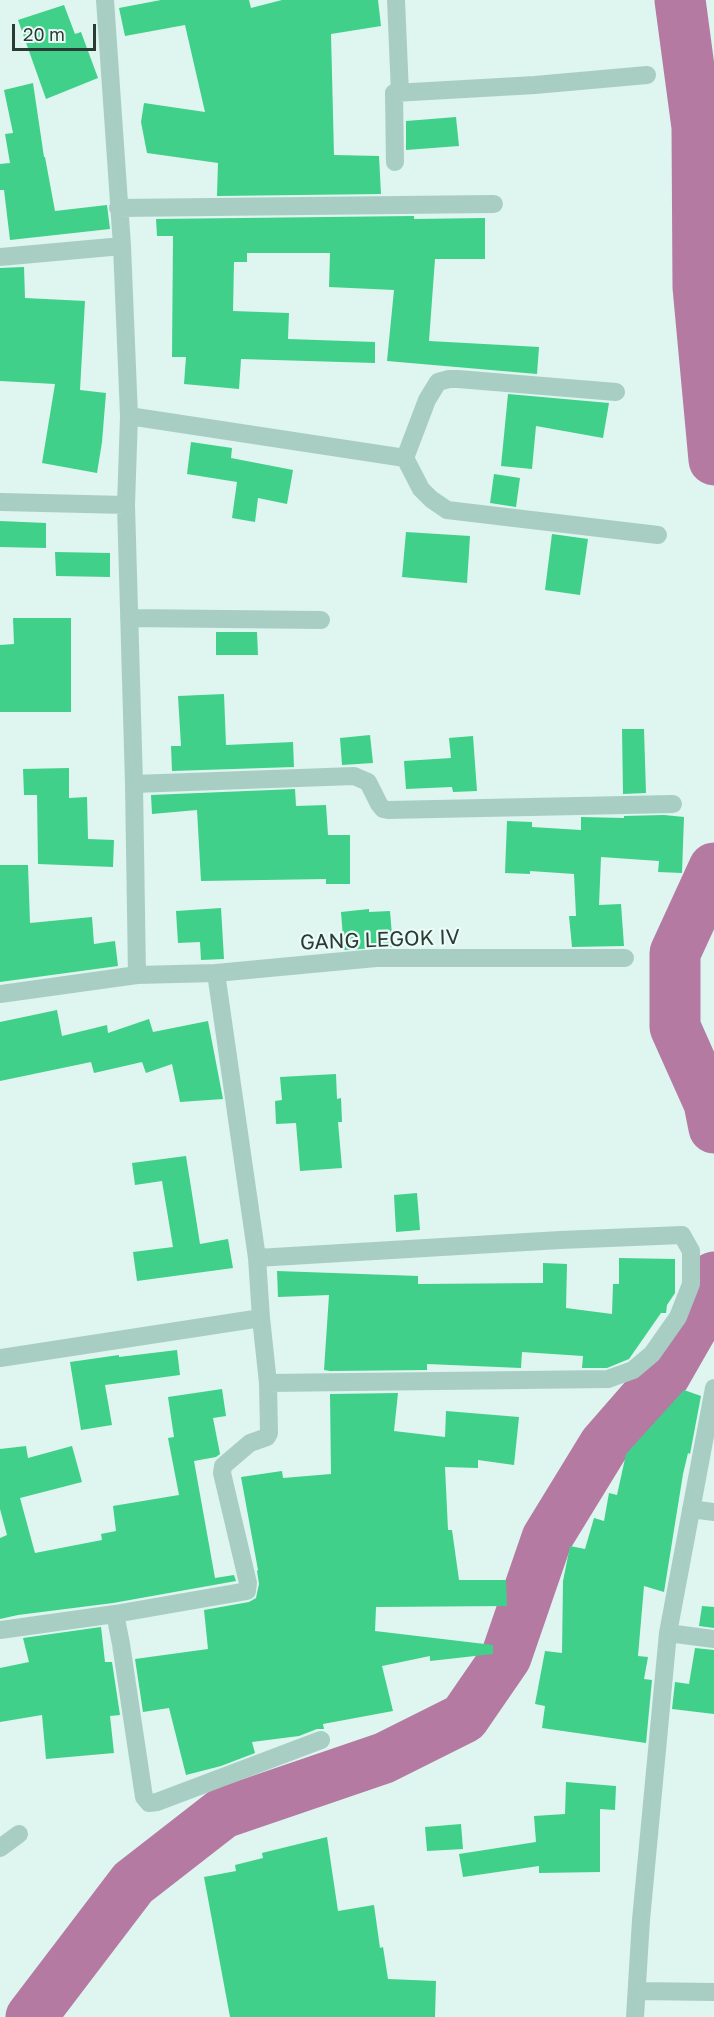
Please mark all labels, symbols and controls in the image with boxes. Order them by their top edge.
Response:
scale bar [15,12,99,50]
text: 20 m [23,23,65,45]
street label: GANG LEGOK IV [300,925,460,955]

